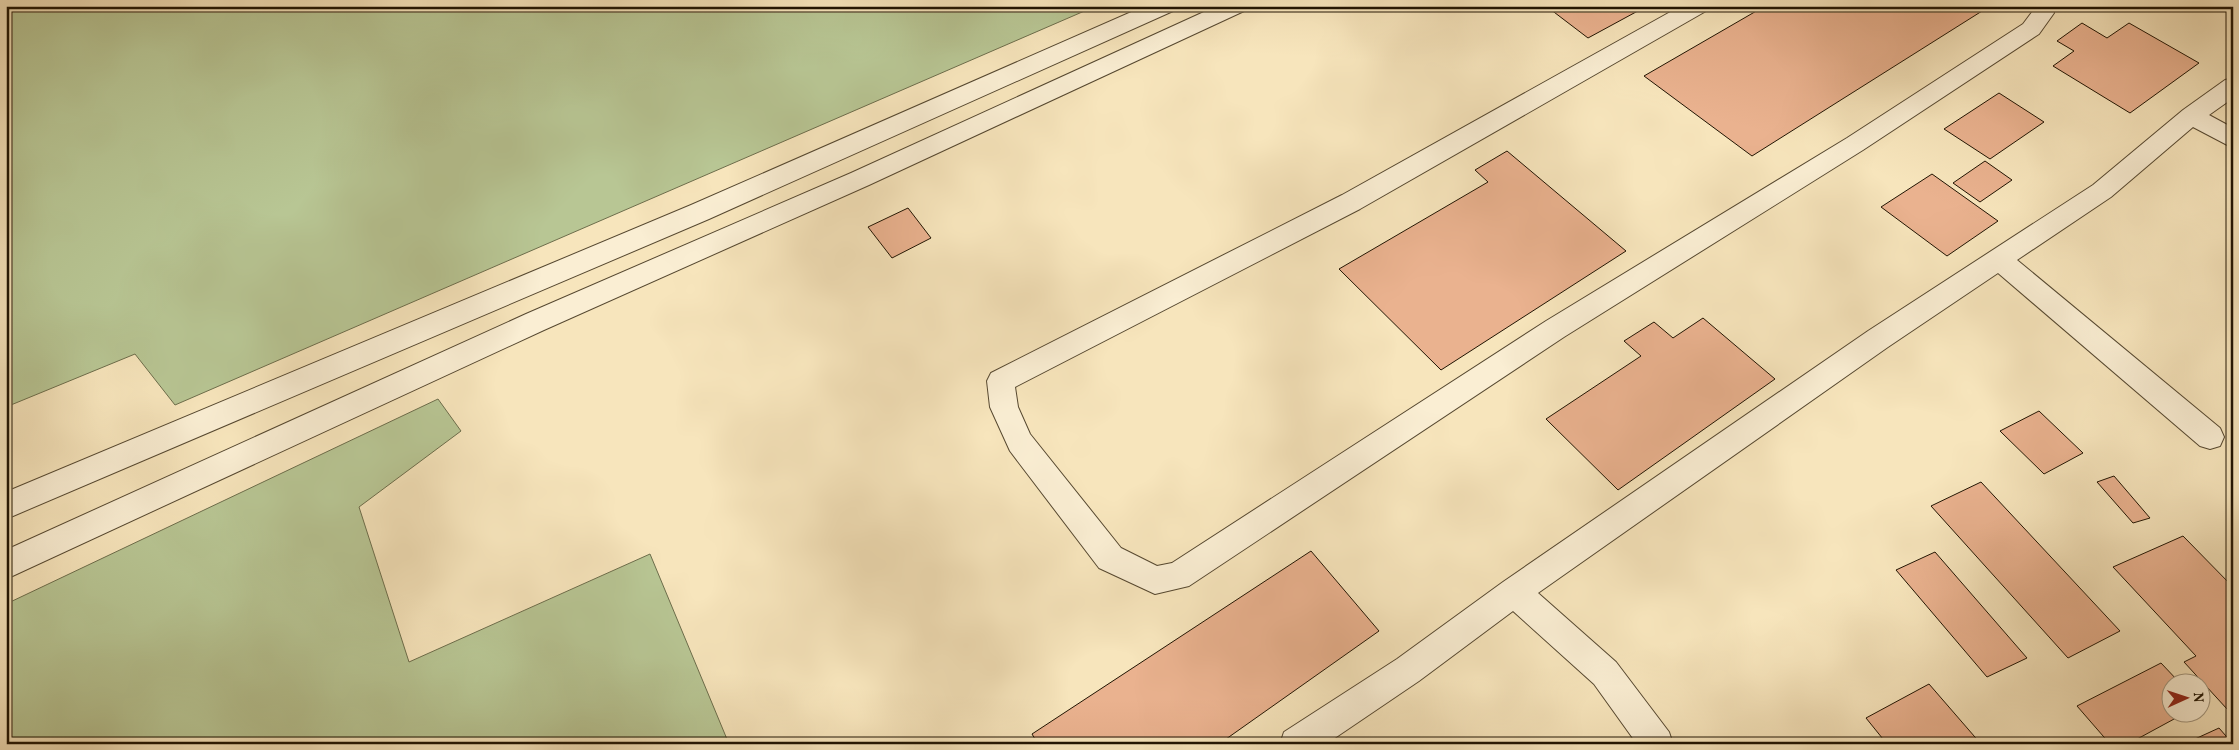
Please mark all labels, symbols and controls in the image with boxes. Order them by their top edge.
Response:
north arrow [2162,672,2212,722]
text: N [2188,692,2207,703]

